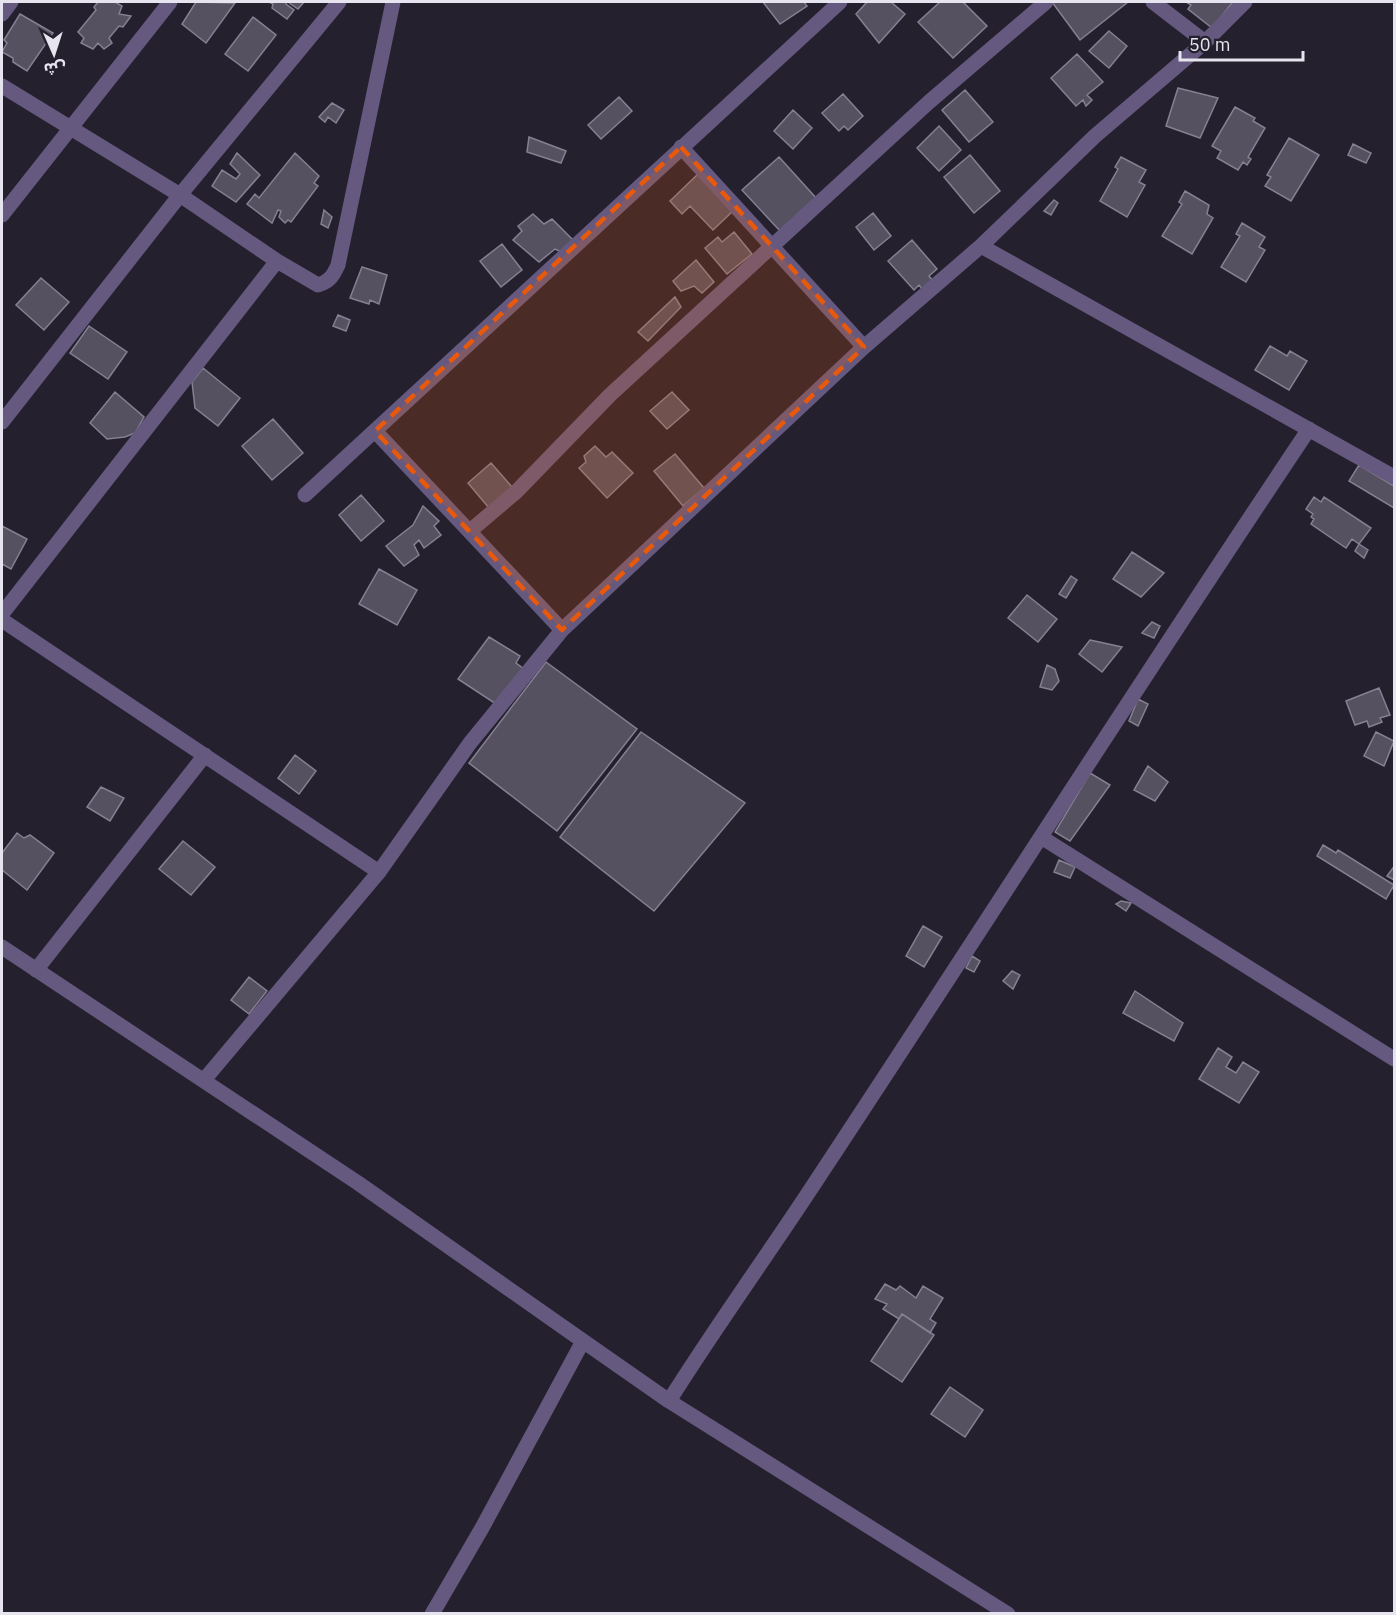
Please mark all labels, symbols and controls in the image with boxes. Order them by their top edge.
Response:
north arrow [24,24,84,84]
scale bar [1180,24,1303,62]
text: 50 m [1189,33,1231,56]
text: ش [43,58,66,80]

